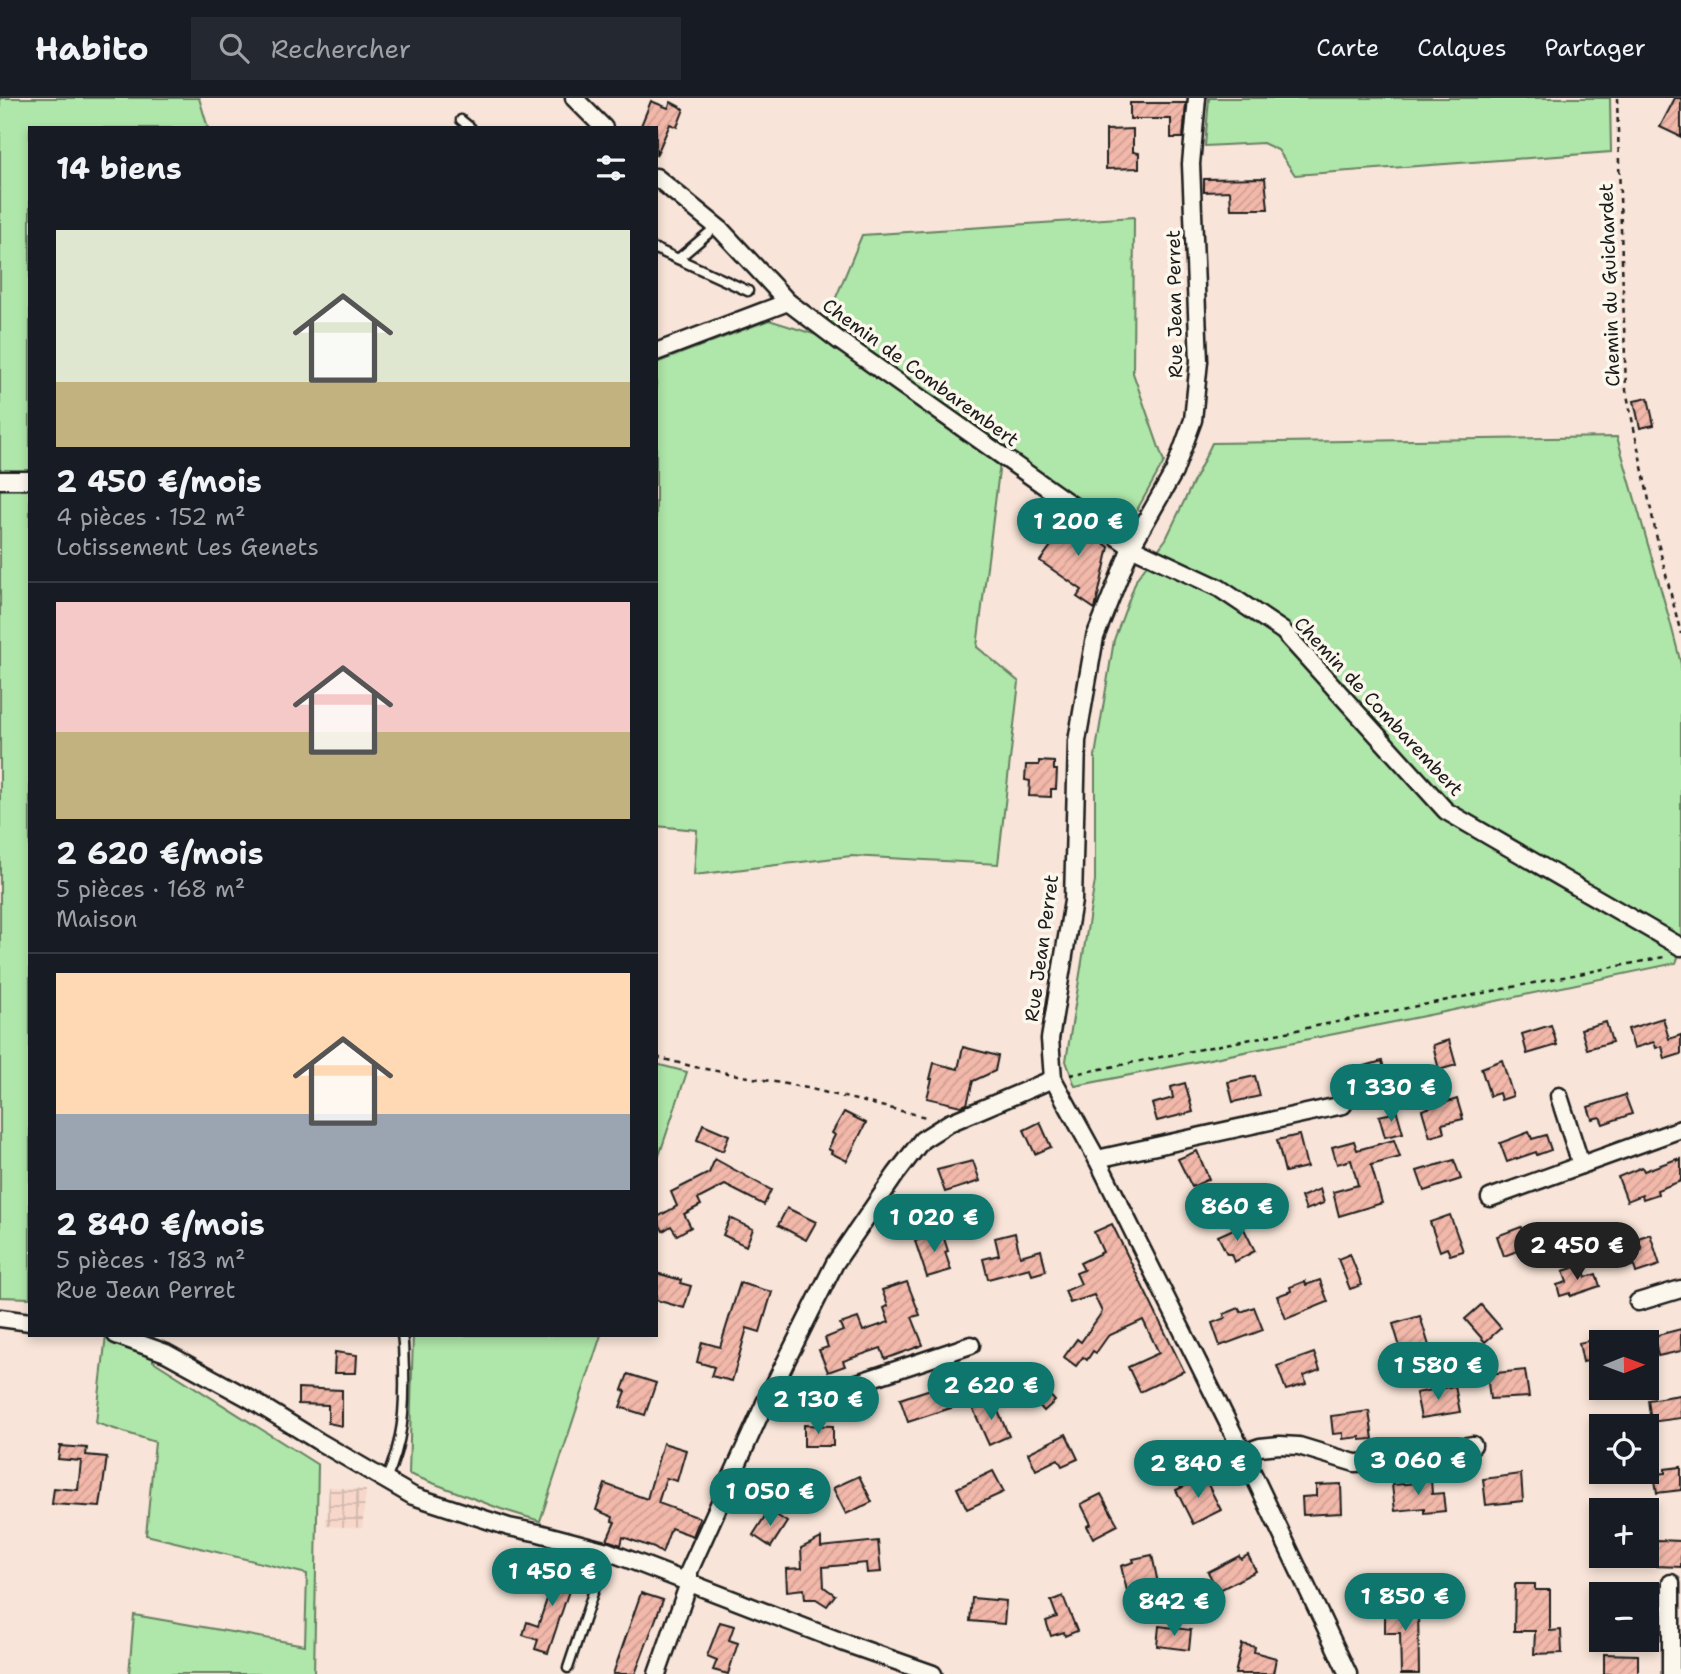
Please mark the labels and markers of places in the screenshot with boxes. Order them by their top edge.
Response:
pin: 1 200 € [1013,498,1143,558]
pin: 1 330 € [1326,1065,1456,1124]
pin: 860 € [1188,1184,1286,1243]
pin: 1 020 € [869,1194,999,1254]
pin: 2 450 € [1512,1222,1642,1282]
pin: 1 580 € [1373,1342,1503,1402]
pin: 2 620 € [926,1362,1056,1422]
pin: 2 130 € [753,1376,883,1436]
pin: 3 060 € [1353,1438,1483,1497]
pin: 2 840 € [1133,1440,1263,1500]
pin: 1 050 € [705,1468,835,1528]
pin: 1 450 € [487,1548,617,1608]
pin: 1 850 € [1340,1574,1470,1633]
pin: 842 € [1125,1578,1223,1638]

